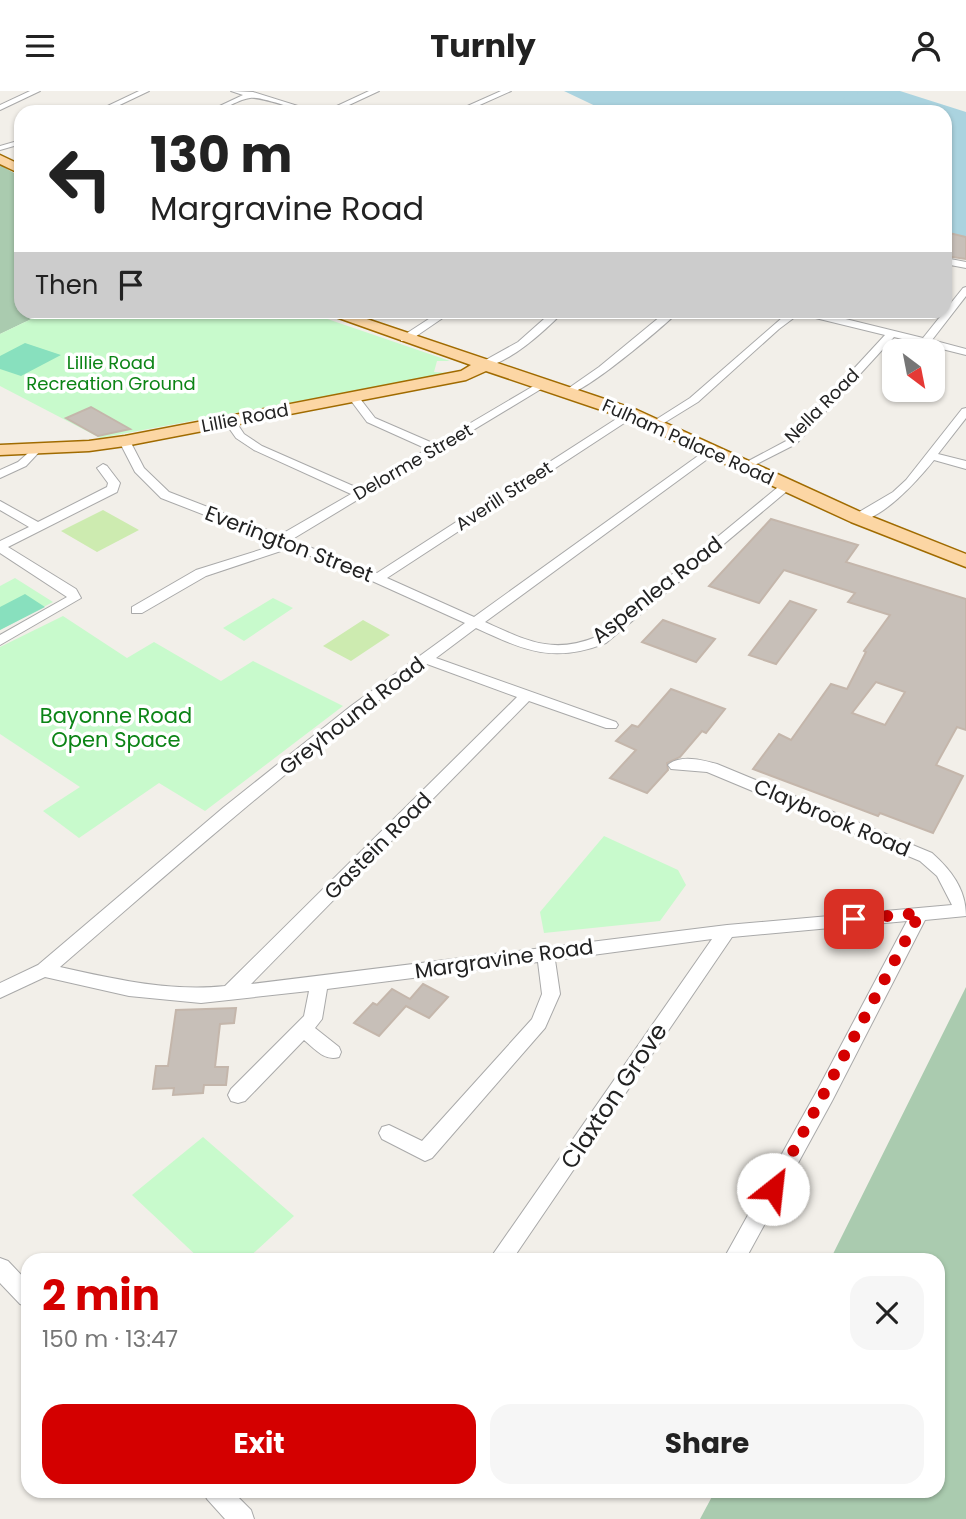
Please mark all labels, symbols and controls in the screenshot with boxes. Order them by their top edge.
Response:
text: Turnly [430,23,536,68]
icon: menu [21,27,59,65]
icon: person [907,27,945,65]
text: 130 m [150,121,292,189]
icon: left [35,133,126,224]
text: Margravine Road [150,186,424,231]
icon: arrive [112,266,150,304]
text: Then [35,267,98,303]
north arrow [882,339,945,403]
map controls [882,339,945,402]
park label: Lillie Road Recreation Ground [26,350,196,396]
street label: Nella Road [779,363,865,449]
street label: Fulham Palace Road [599,393,778,491]
street label: Lillie Road [199,397,291,438]
street label: Delorme Street [349,417,477,506]
street label: Averill Street [450,455,557,536]
street label: Everington Street [201,498,377,589]
street label: Aspenlea Road [585,529,728,650]
street label: Greyhound Road [273,650,430,782]
park label: Bayonne Road Open Space [40,701,192,754]
street label: Claybrook Road [750,772,915,864]
street label: Gastein Road [318,786,438,906]
pin [824,889,884,949]
icon: arrive [835,900,873,938]
street label: Margravine Road [413,932,595,985]
street label: Claxton Grove [553,1016,675,1175]
position arrow [736,1152,810,1226]
text: 2 min [42,1266,160,1325]
button: close [850,1276,924,1350]
text: 150 m · 13:47 [42,1323,178,1355]
button: Exit [42,1404,476,1484]
button: Share [490,1404,924,1484]

